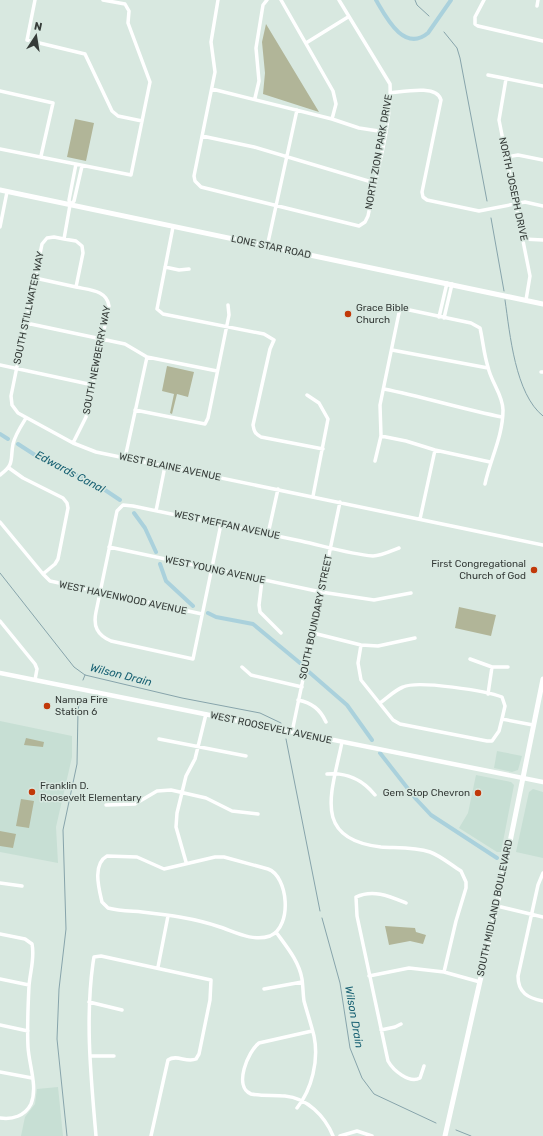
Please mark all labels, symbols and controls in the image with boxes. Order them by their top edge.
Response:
north arrow [16,16,56,56]
text: N [33,20,43,34]
street label: NORTH ZION PARK DRIVE [363,93,395,211]
street label: NORTH JOSEPH DRIVE [496,136,530,242]
street label: LONE STAR ROAD [230,233,312,261]
street label: SOUTH STILLWATER WAY [11,250,47,366]
place label: Grace Bible Church [356,302,409,326]
street label: SOUTH NEWBERRY WAY [81,304,114,415]
marker: Grace Bible Church [343,309,353,319]
water label: Edwards Canal [33,448,107,496]
street label: WEST BLAINE AVENUE [118,450,222,484]
street label: WEST MEFFAN AVENUE [173,508,281,542]
street label: WEST YOUNG AVENUE [164,553,266,587]
street label: SOUTH BOUNDARY STREET [297,553,335,681]
place label: First Congregational Church of God [431,558,526,582]
marker: First Congregational Church of God [529,565,539,575]
street label: WEST HAVENWOOD AVENUE [58,579,188,617]
water label: Wilson Drain [89,661,153,689]
place label: Nampa Fire Station 6 [55,694,108,718]
marker: Nampa Fire Station 6 [42,701,52,711]
street label: WEST ROOSEVELT AVENUE [209,709,333,747]
place label: Franklin D. Roosevelt Elementary [40,780,142,804]
marker: Franklin D. Roosevelt Elementary [27,787,37,797]
place label: Gem Stop Chevron [383,787,470,799]
marker: Gem Stop Chevron [473,788,483,798]
street label: SOUTH MIDLAND BOULEVARD [475,838,515,978]
water label: Wilson Drain [342,985,366,1049]

